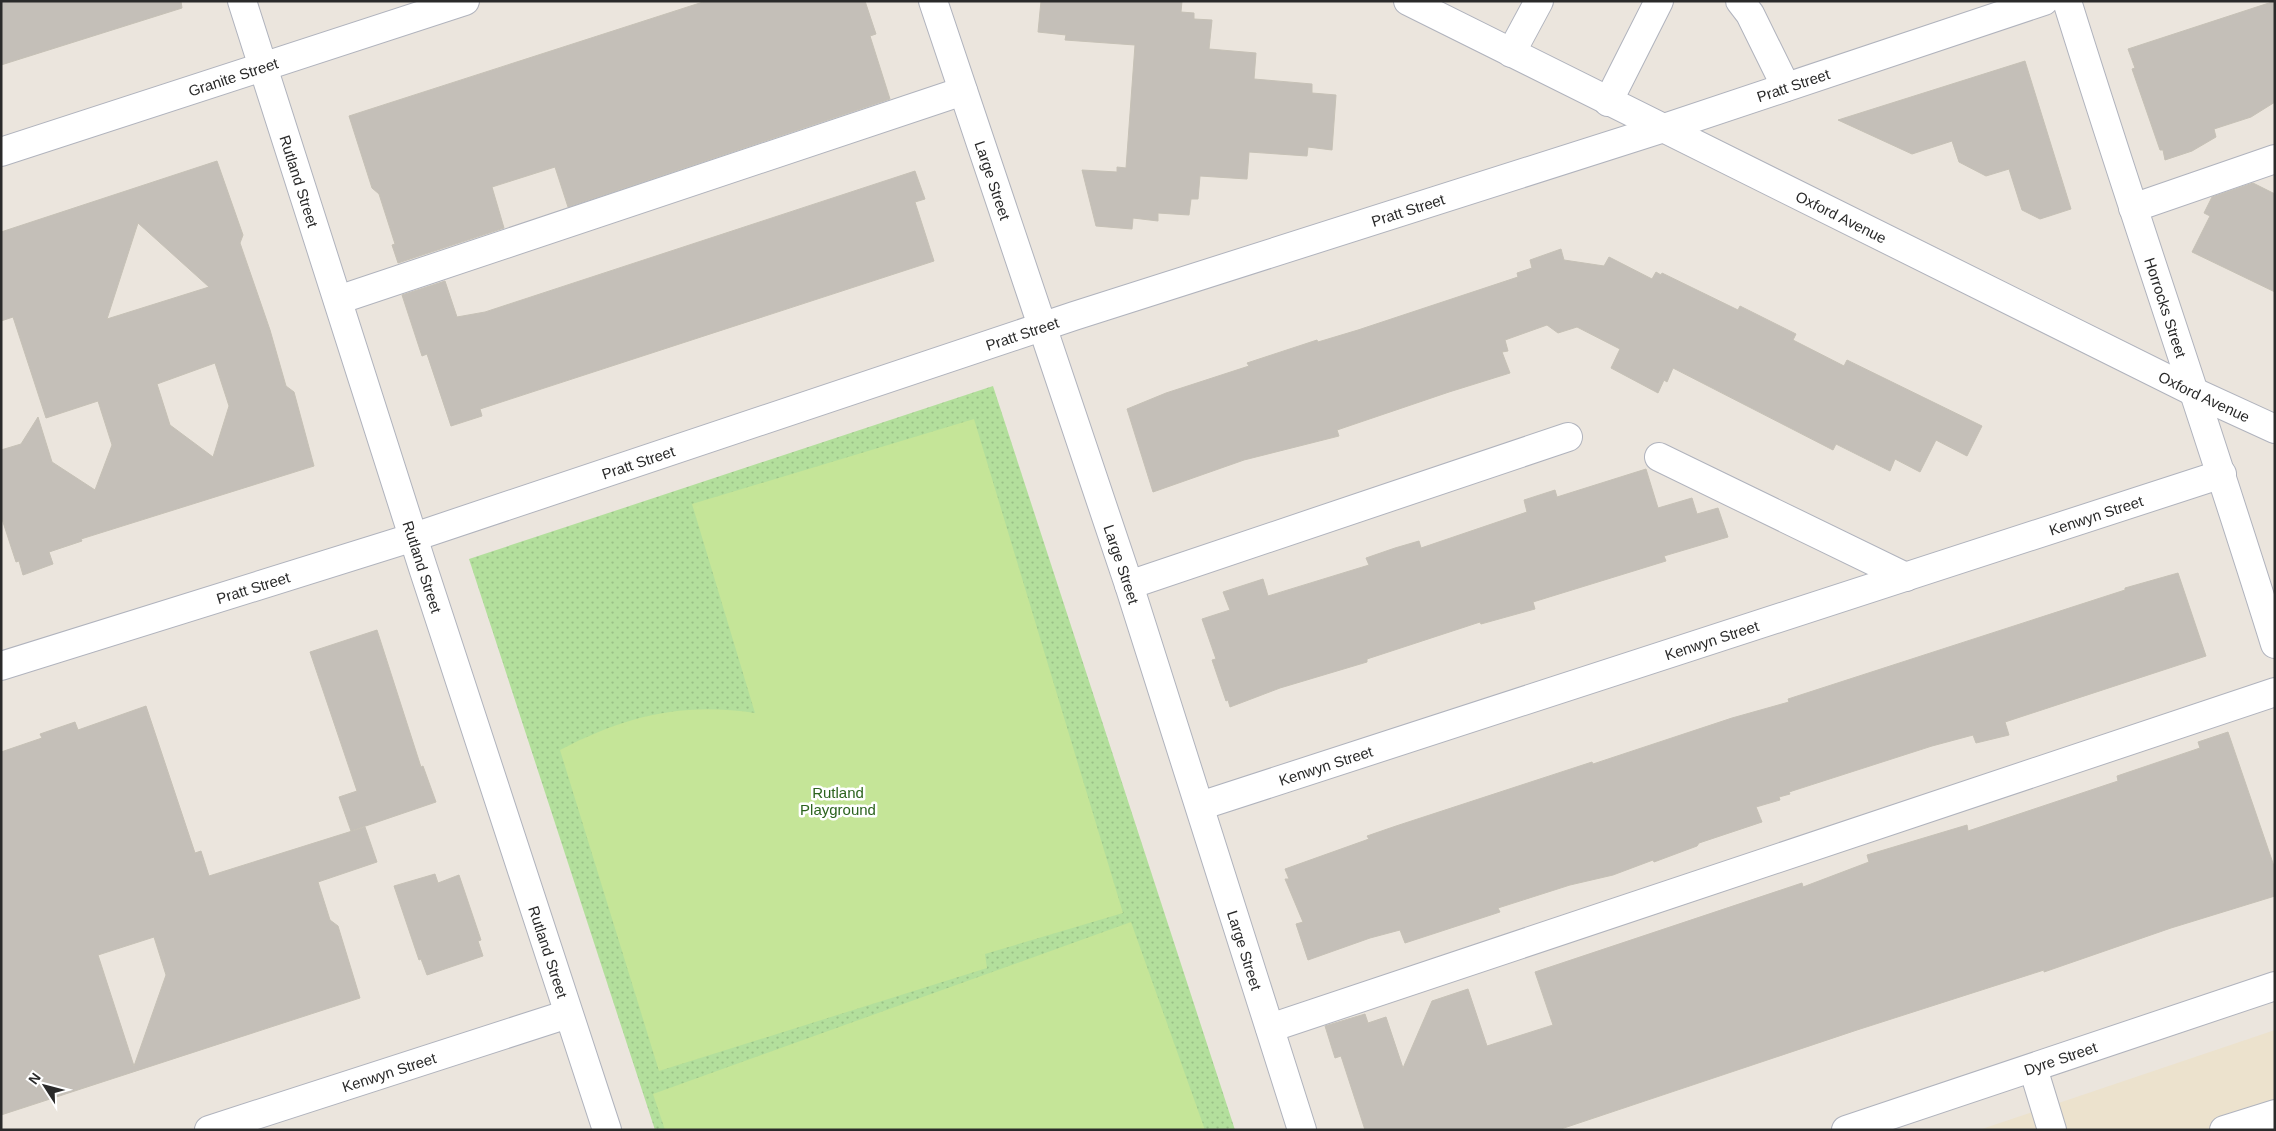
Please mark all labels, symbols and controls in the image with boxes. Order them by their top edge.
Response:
street label: Granite Street [186,54,281,99]
street label: Pratt Street [1754,65,1833,105]
street label: Rutland Street [277,133,322,230]
street label: Large Street [972,138,1015,223]
street label: Oxford Avenue [1793,187,1889,246]
street label: Pratt Street [1369,190,1447,229]
street label: Horrocks Street [2142,255,2191,360]
street label: Pratt Street [983,313,1062,353]
street label: Oxford Avenue [2156,367,2253,425]
street label: Pratt Street [599,442,678,482]
street label: Kenwyn Street [2047,492,2146,538]
street label: Rutland Street [400,519,446,616]
street label: Large Street [1101,522,1143,607]
street label: Pratt Street [214,568,293,607]
street label: Kenwyn Street [1663,616,1762,663]
street label: Kenwyn Street [1276,742,1375,788]
park label: Rutland Playground [800,784,876,818]
street label: Rutland Street [526,904,572,1001]
street label: Large Street [1224,908,1266,993]
street label: Dyre Street [2022,1038,2100,1078]
street label: Kenwyn Street [340,1049,439,1095]
north arrow [20,1061,70,1111]
text: N [25,1070,44,1087]

